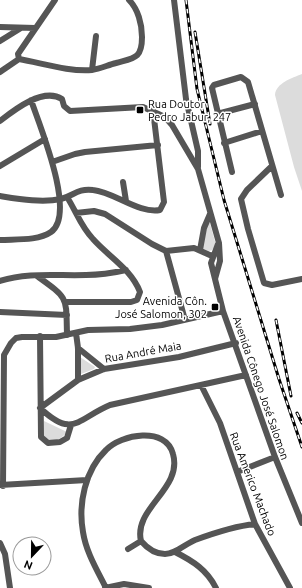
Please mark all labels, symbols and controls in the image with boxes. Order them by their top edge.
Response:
place label: Rua Doutor Pedro Jabur, 247 [148,98,231,123]
marker: Rua Doutor Pedro Jabur, 247 [135,105,145,115]
place label: Avenida Côn. José Salomon, 302 [115,295,207,320]
marker: Avenida Côn. José Salomon, 302 [210,302,220,312]
street label: Avenida Cônego José Salomon [231,315,291,461]
street label: Rua André Maia [104,339,182,365]
street label: Rua Americo Machado [228,430,278,538]
north arrow [12,536,52,576]
text: N [22,558,34,572]

